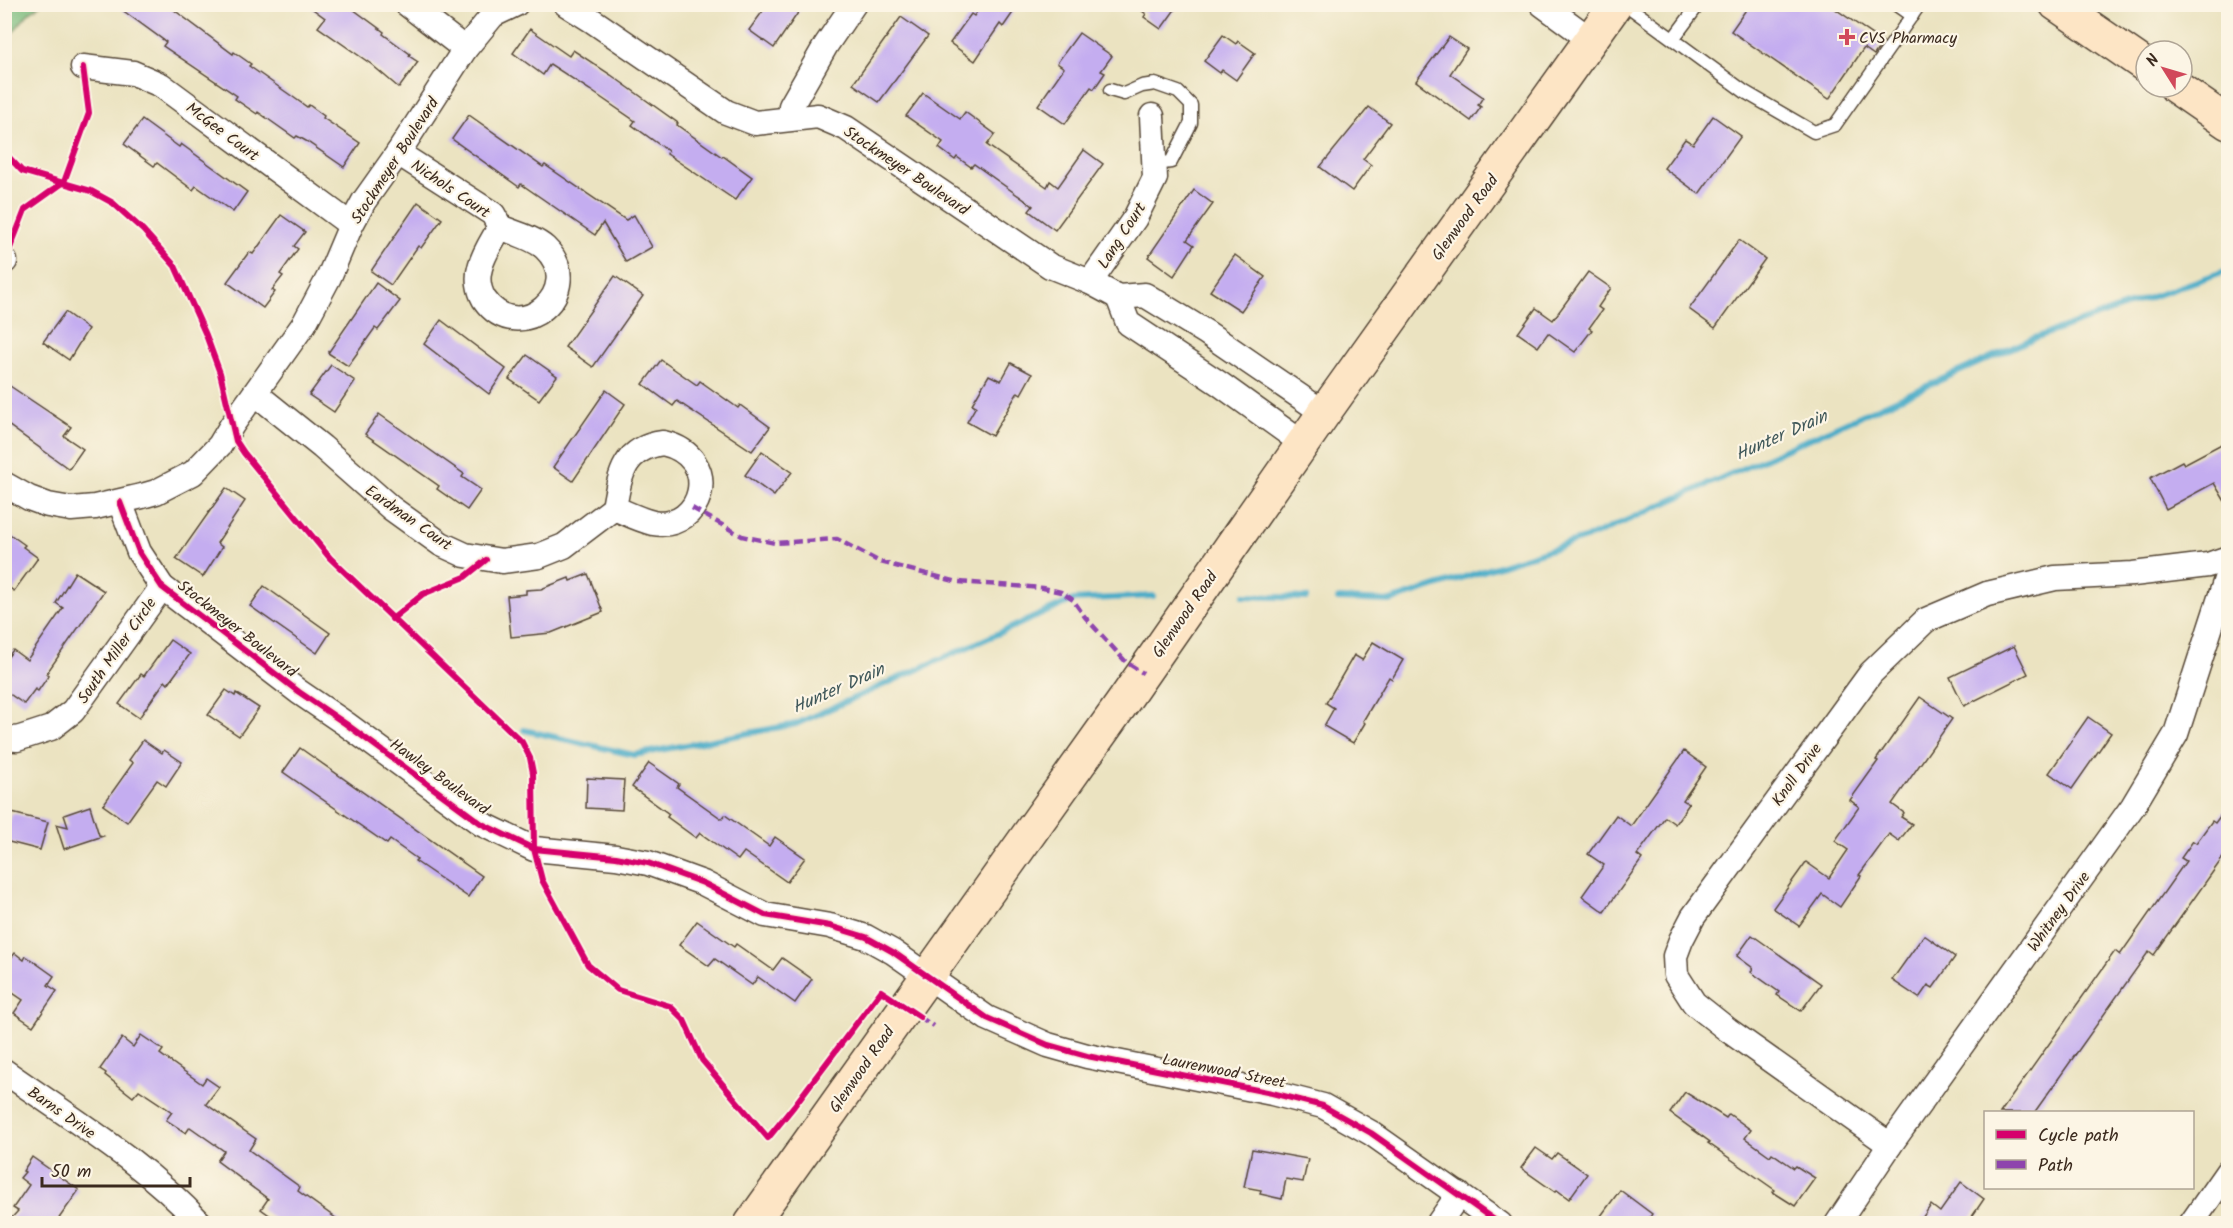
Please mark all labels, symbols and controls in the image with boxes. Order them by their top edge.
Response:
place label: CVS Pharmacy [1859,26,1957,51]
marker: CVS Pharmacy [1840,30,1854,44]
north arrow [2134,39,2194,99]
text: N [2140,49,2166,72]
street label: Stockmeyer Boulevard [345,92,446,229]
street label: McGee Court [180,96,265,169]
street label: Stockmeyer Boulevard [838,120,975,223]
street label: Nichols Court [406,154,495,225]
street label: Glenwood Road [1425,169,1506,266]
street label: Lang Court [1091,197,1154,274]
water label: Hunter Drain [1731,403,1834,470]
street label: Eardman Court [359,479,457,558]
street label: Glenwood Road [1146,565,1225,663]
street label: Stockmeyer Boulevard [172,574,303,685]
street label: South Miller Circle [71,593,163,709]
water label: Hunter Drain [788,656,891,723]
street label: Hawley Boulevard [384,732,495,823]
street label: Knoll Drive [1766,738,1829,812]
street label: Whitney Drive [2021,866,2097,957]
street label: Glenwood Road [823,1020,902,1118]
street label: Laurenwood Street [1160,1047,1288,1096]
street label: Barns Drive [22,1081,100,1146]
legend [1984,1111,2194,1189]
text: Cycle path [2038,1122,2119,1151]
scale bar [42,1150,190,1188]
text: Path [2038,1152,2073,1181]
text: 50 m [51,1158,91,1187]

